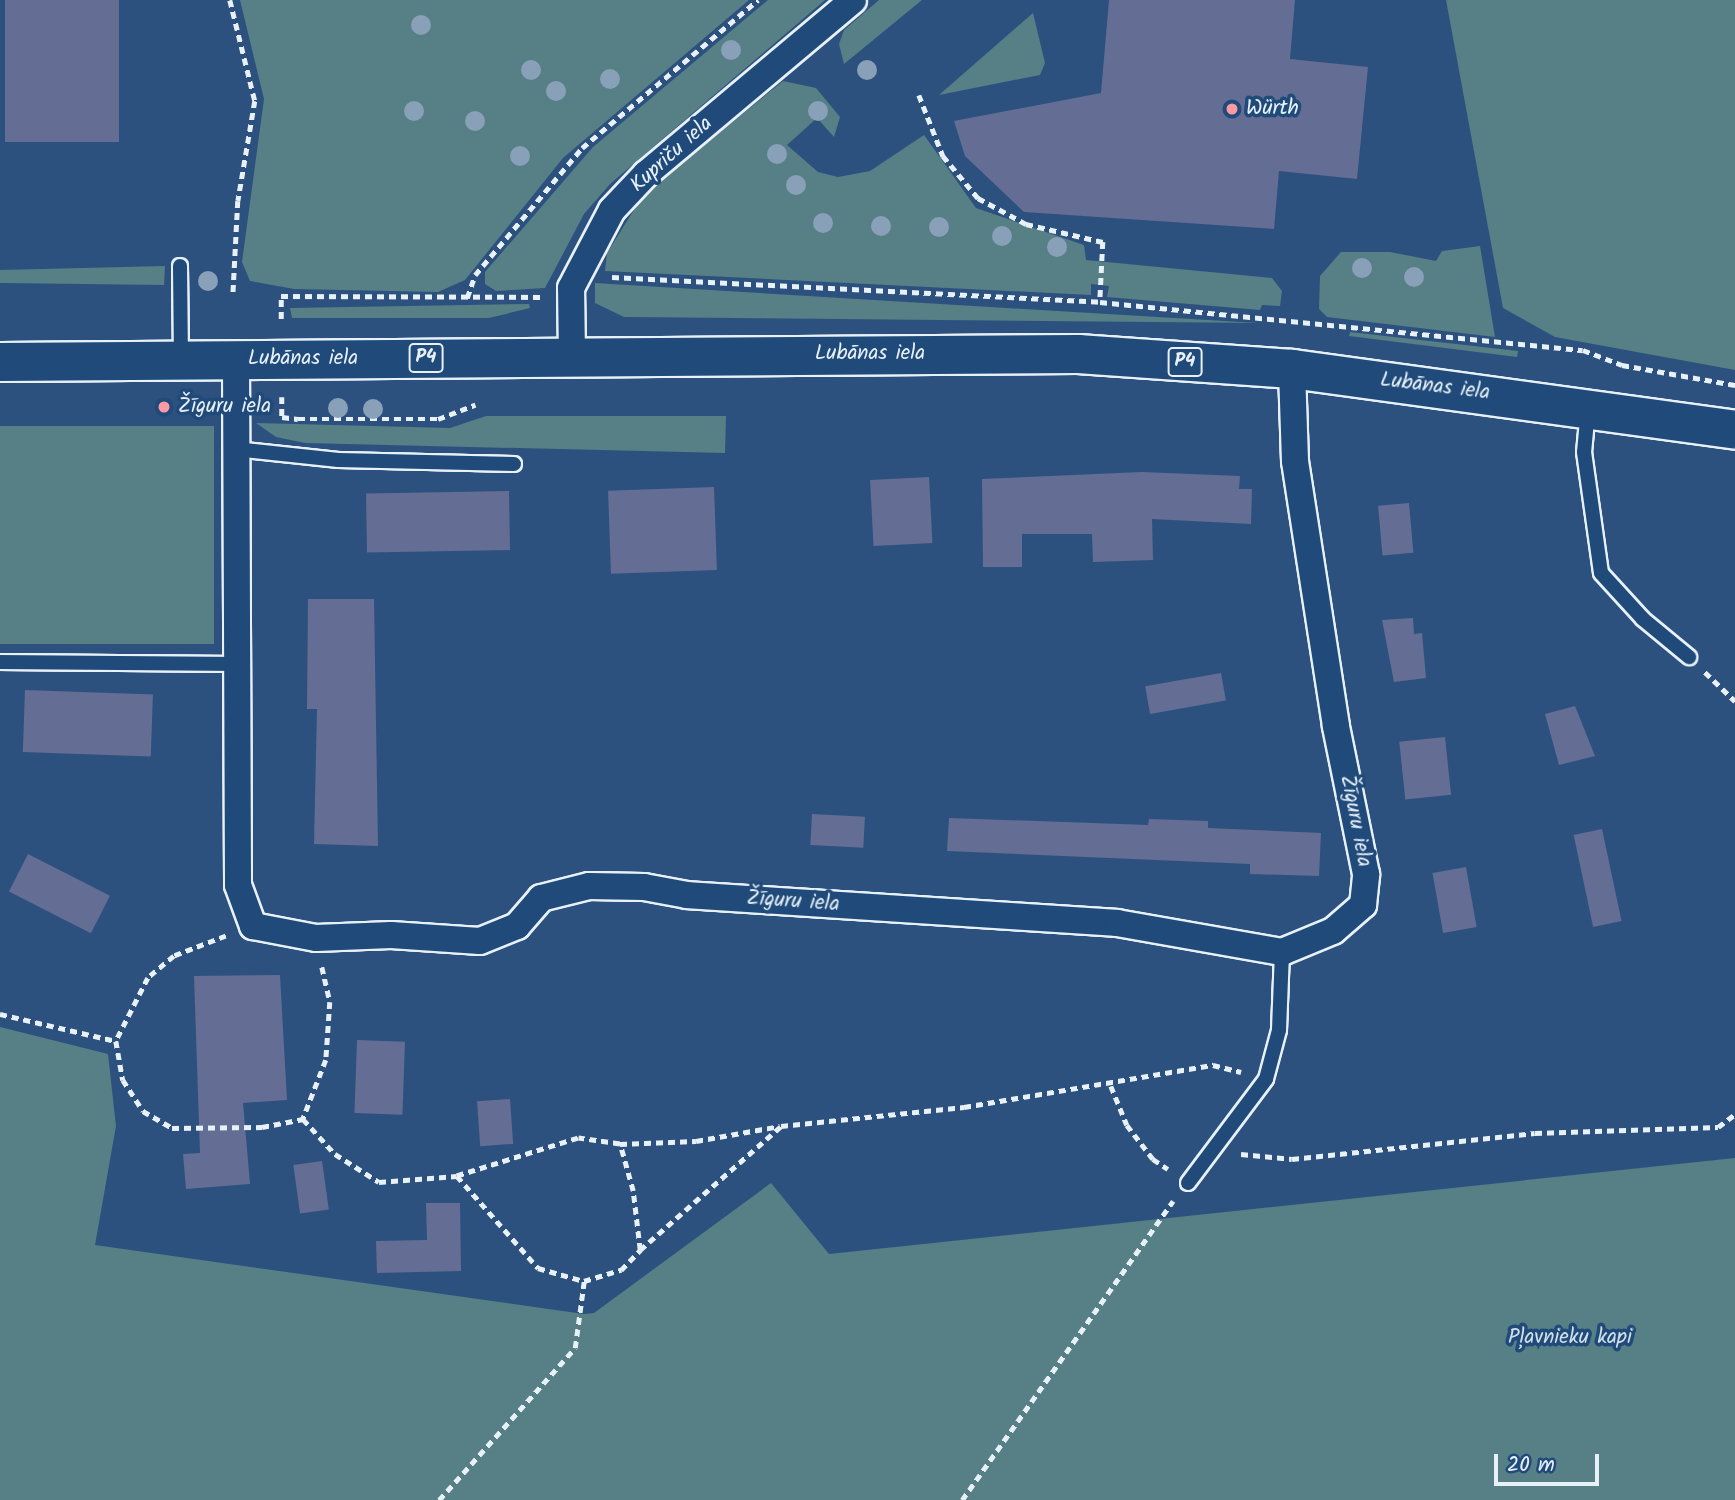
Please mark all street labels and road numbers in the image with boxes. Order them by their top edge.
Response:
street label: Kupriču iela [626,112,718,198]
street label: Lubānas iela [815,341,925,367]
road number: P4 [408,342,444,374]
street label: Lubānas iela [248,346,358,372]
road number: P4 [1168,346,1202,378]
street label: Lubānas iela [1379,368,1491,406]
street label: Žīguru iela [1334,773,1376,869]
street label: Žīguru iela [746,886,840,918]

